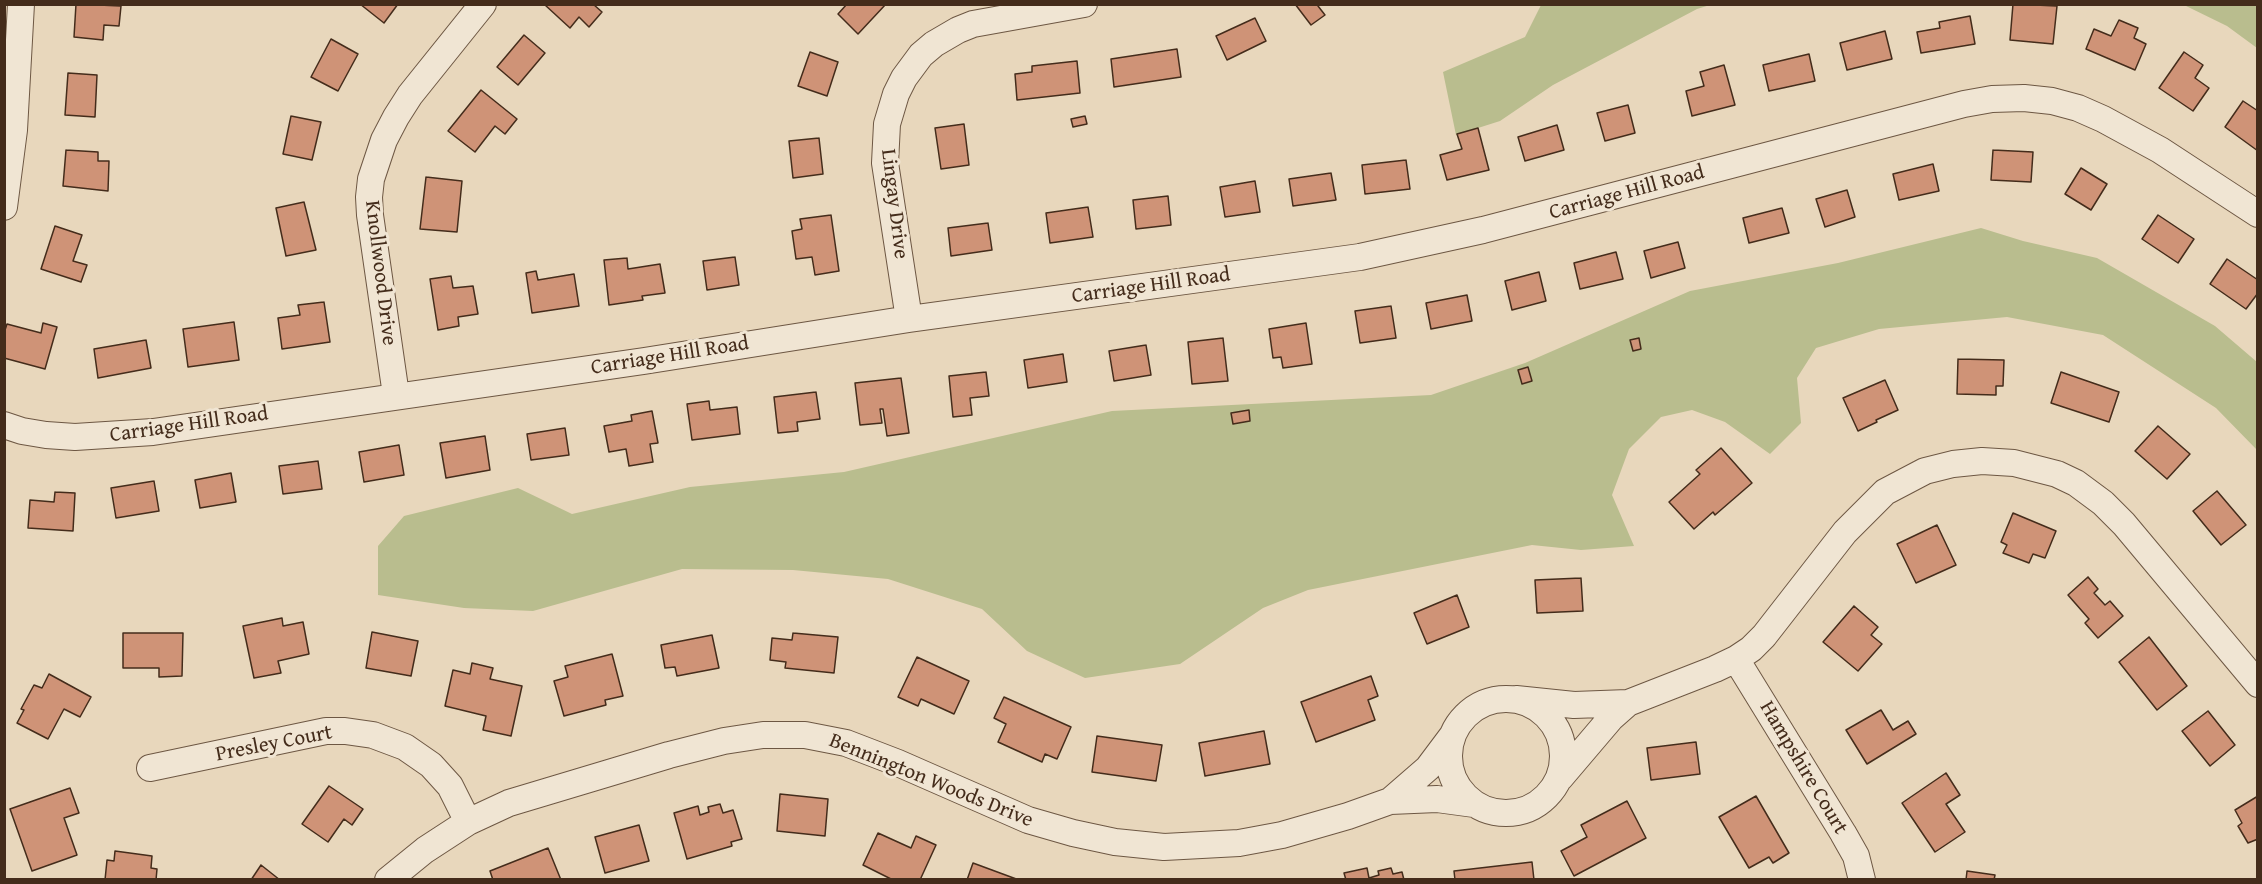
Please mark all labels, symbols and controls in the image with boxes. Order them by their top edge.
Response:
street label: Lingay Drive [875,148,913,260]
street label: Carriage Hill Road [1547,160,1707,226]
street label: Knollwood Drive [359,199,401,347]
street label: Carriage Hill Road [1070,262,1232,310]
street label: Carriage Hill Road [589,331,751,381]
street label: Carriage Hill Road [108,401,270,449]
street label: Hampshire Court [1753,697,1853,839]
street label: Presley Court [214,720,334,768]
street label: Bennington Woods Drive [825,729,1037,833]

